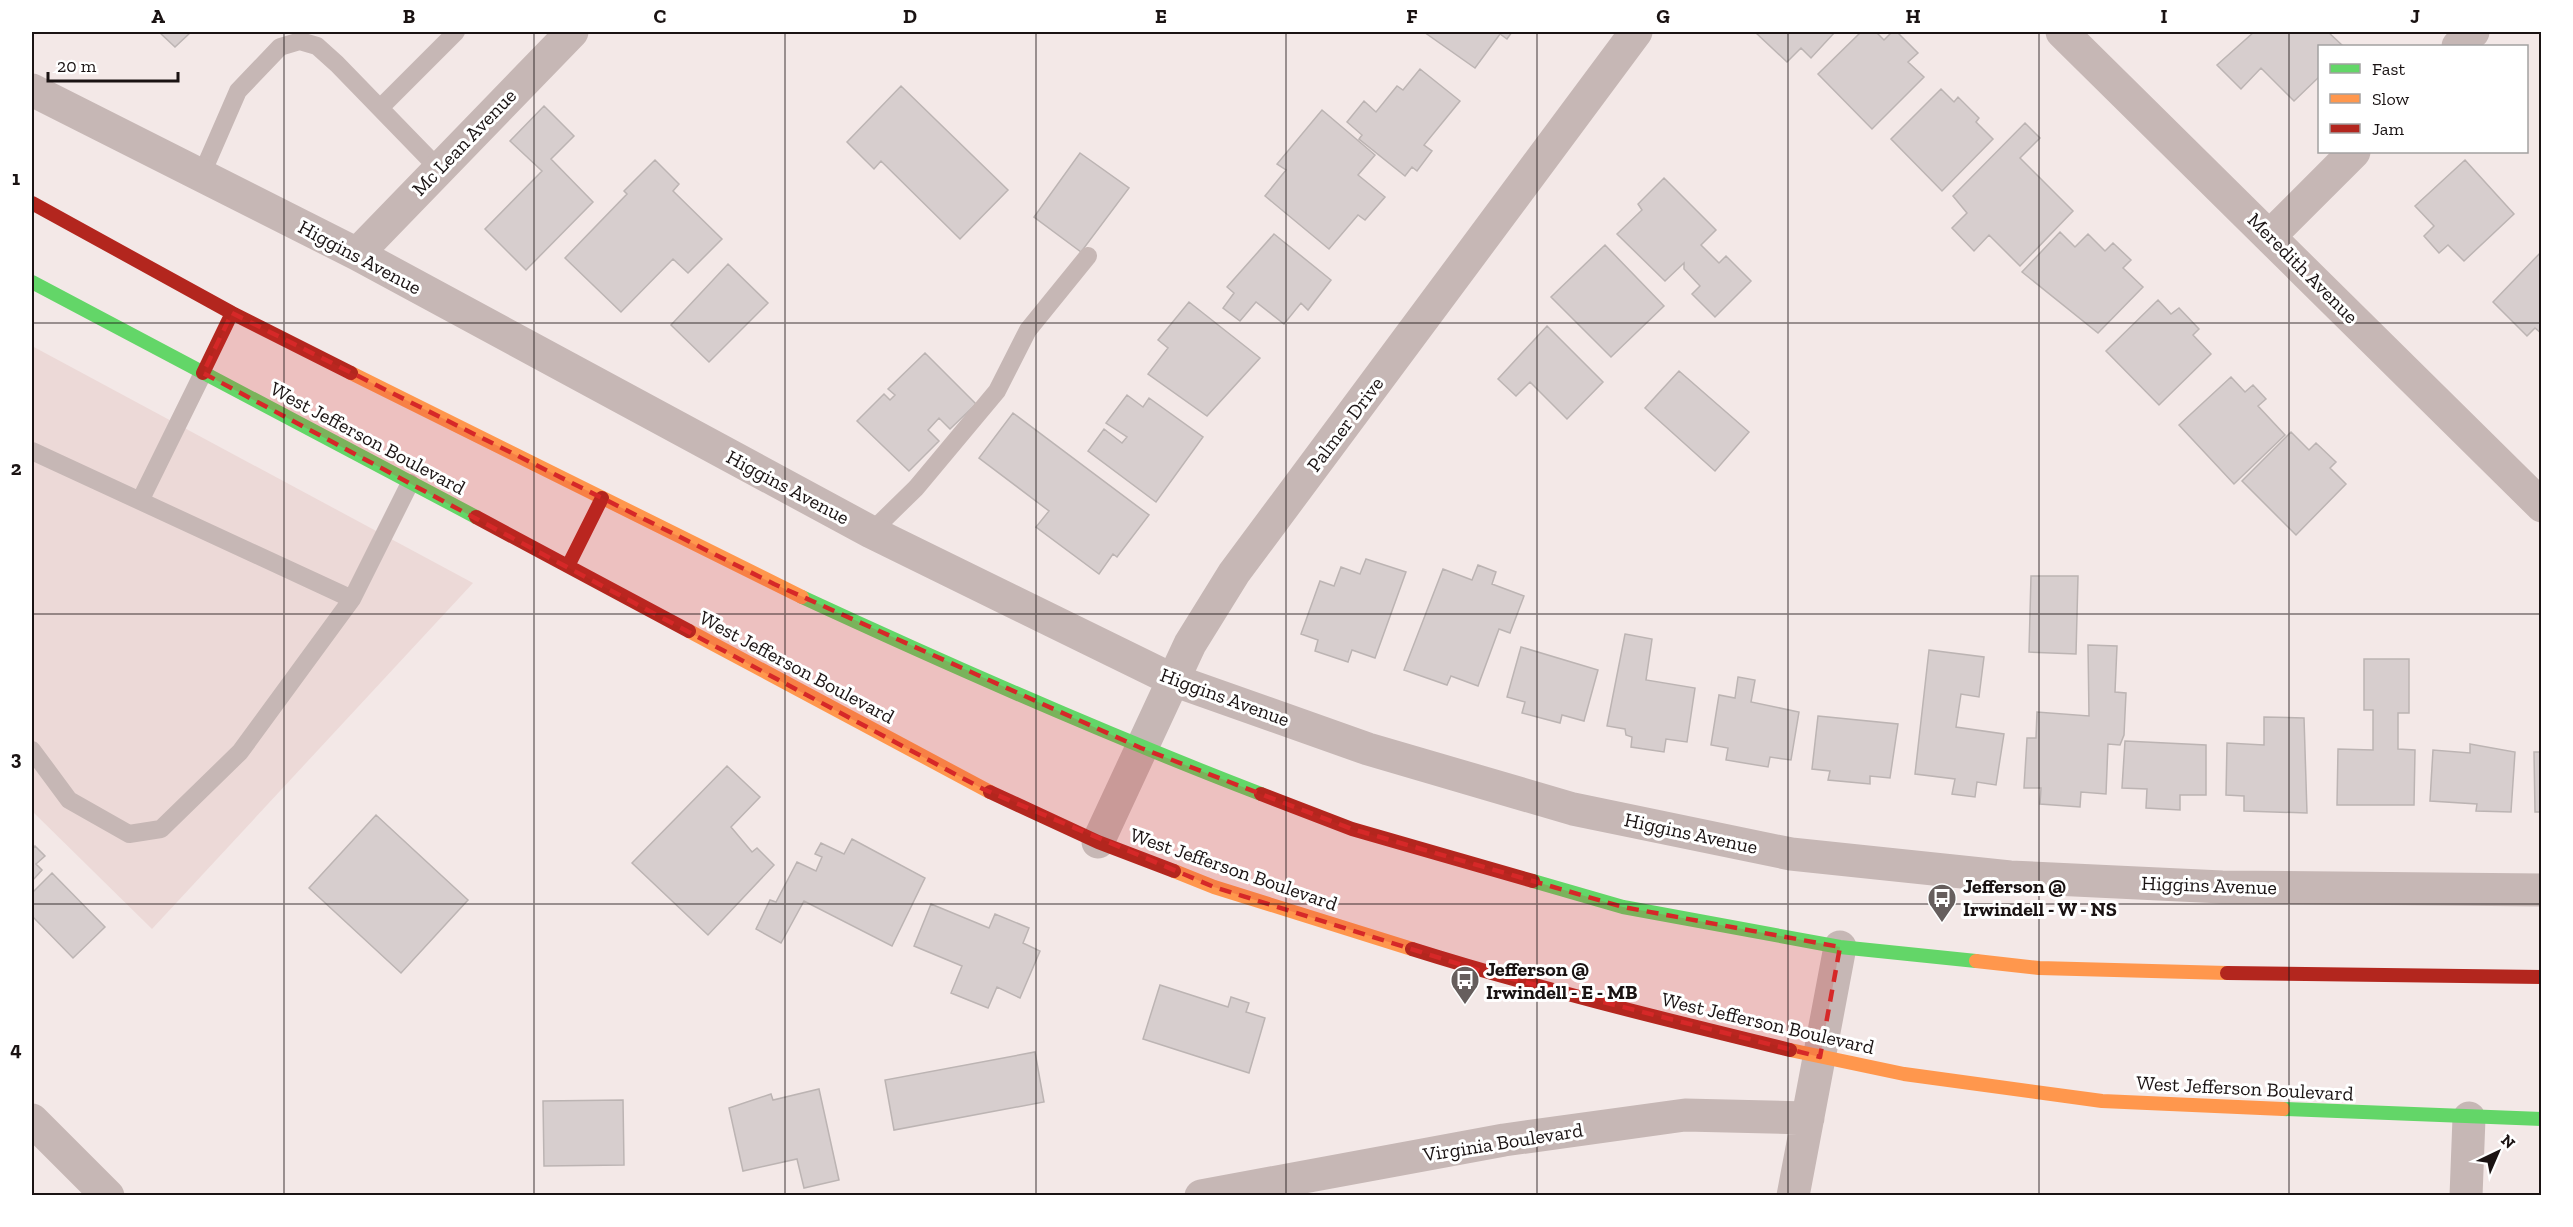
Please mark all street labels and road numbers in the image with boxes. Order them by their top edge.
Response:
street label: Mc Lean Avenue [407,83,521,201]
street label: Meredith Avenue [2243,208,2363,328]
street label: Higgins Avenue [294,215,426,299]
street label: Palmer Drive [1302,372,1388,476]
street label: West Jefferson Boulevard [266,376,470,500]
street label: Higgins Avenue [722,445,854,529]
street label: West Jefferson Boulevard [695,605,899,729]
street label: Higgins Avenue [1157,663,1293,731]
street label: Higgins Avenue [1622,807,1760,859]
street label: West Jefferson Boulevard [1127,822,1341,916]
street label: Higgins Avenue [2141,871,2277,899]
street label: West Jefferson Boulevard [1659,987,1877,1059]
street label: West Jefferson Boulevard [2136,1070,2354,1106]
street label: Virginia Boulevard [1420,1118,1585,1167]

